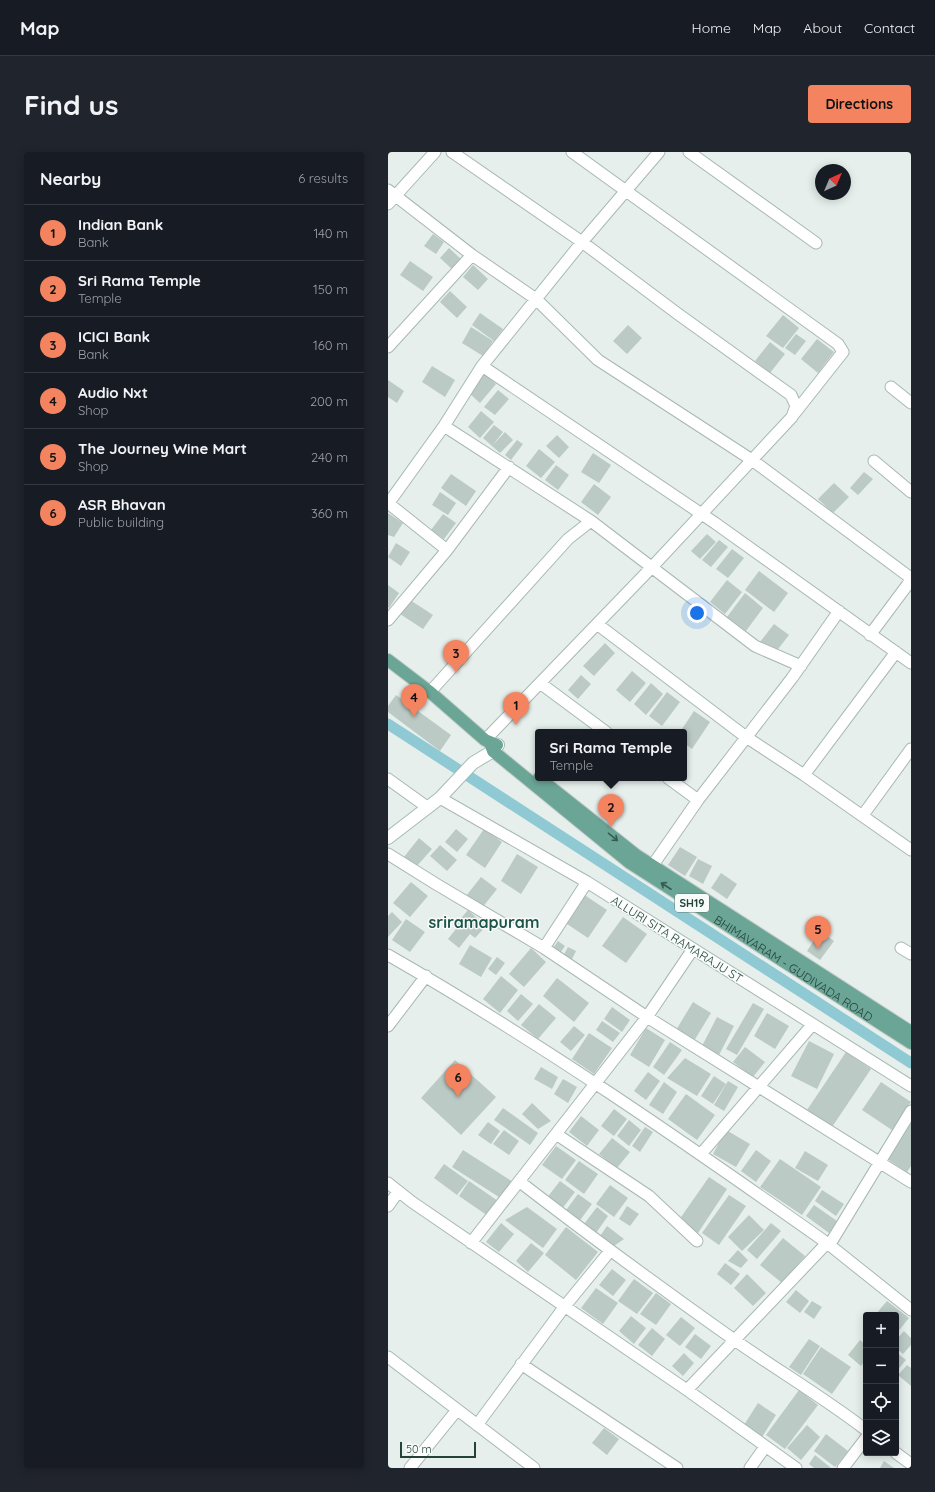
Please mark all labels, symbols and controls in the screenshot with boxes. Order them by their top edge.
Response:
text: Map [20,16,59,40]
text: Home [692,19,731,37]
text: Map [753,19,781,37]
text: About [803,19,842,37]
text: Contact [864,19,915,37]
button: Directions [808,85,911,123]
text: Find us [24,87,118,122]
north arrow [815,164,851,200]
text: Nearby [40,168,101,189]
text: 6 results [298,170,348,186]
text: Indian Bank [78,215,163,234]
text: 1 [50,225,56,241]
text: 140 m [313,225,348,241]
text: Bank [78,234,109,250]
text: Sri Rama Temple [78,271,201,290]
text: 2 [49,281,57,297]
text: 150 m [313,281,348,297]
text: Temple [78,290,122,306]
text: ICICI Bank [78,327,150,346]
text: 3 [50,337,56,353]
text: 160 m [313,337,348,353]
text: Bank [78,346,109,362]
text: Audio Nxt [78,383,148,402]
text: 4 [49,393,57,409]
text: 200 m [310,393,348,409]
text: Shop [78,402,108,418]
text: The Journey Wine Mart [78,439,247,458]
text: 5 [49,449,57,465]
text: 240 m [311,449,348,465]
text: Shop [78,458,108,474]
text: ASR Bhavan [78,495,166,514]
text: 6 [49,505,57,521]
text: 360 m [311,505,348,521]
text: Public building [78,514,164,530]
your location [687,603,707,623]
pin: 3 [443,640,469,673]
pin: 4 [401,684,427,717]
pin: 1 [503,692,529,725]
popup [535,729,687,781]
text: Sri Rama Temple [550,738,672,757]
text: Temple [550,757,593,773]
pin: 2 [598,794,624,827]
one-way arrow [608,833,619,842]
one-way arrow [660,882,672,890]
street label: ALLURI SITA RAMARAJU ST [608,892,746,986]
road number: SH19 [675,894,709,912]
district label: sriramapuram [428,912,540,932]
street label: BHIMAVARAM - GUDIVADA ROAD [712,912,876,1024]
pin: 5 [805,916,831,949]
pin: 6 [445,1064,471,1097]
map controls [863,1312,899,1456]
button: + [863,1312,899,1348]
button: − [863,1348,899,1384]
button: locate [863,1384,899,1420]
button: layers [863,1420,899,1456]
scale bar [400,1440,476,1459]
text: 50 m [406,1442,432,1456]

